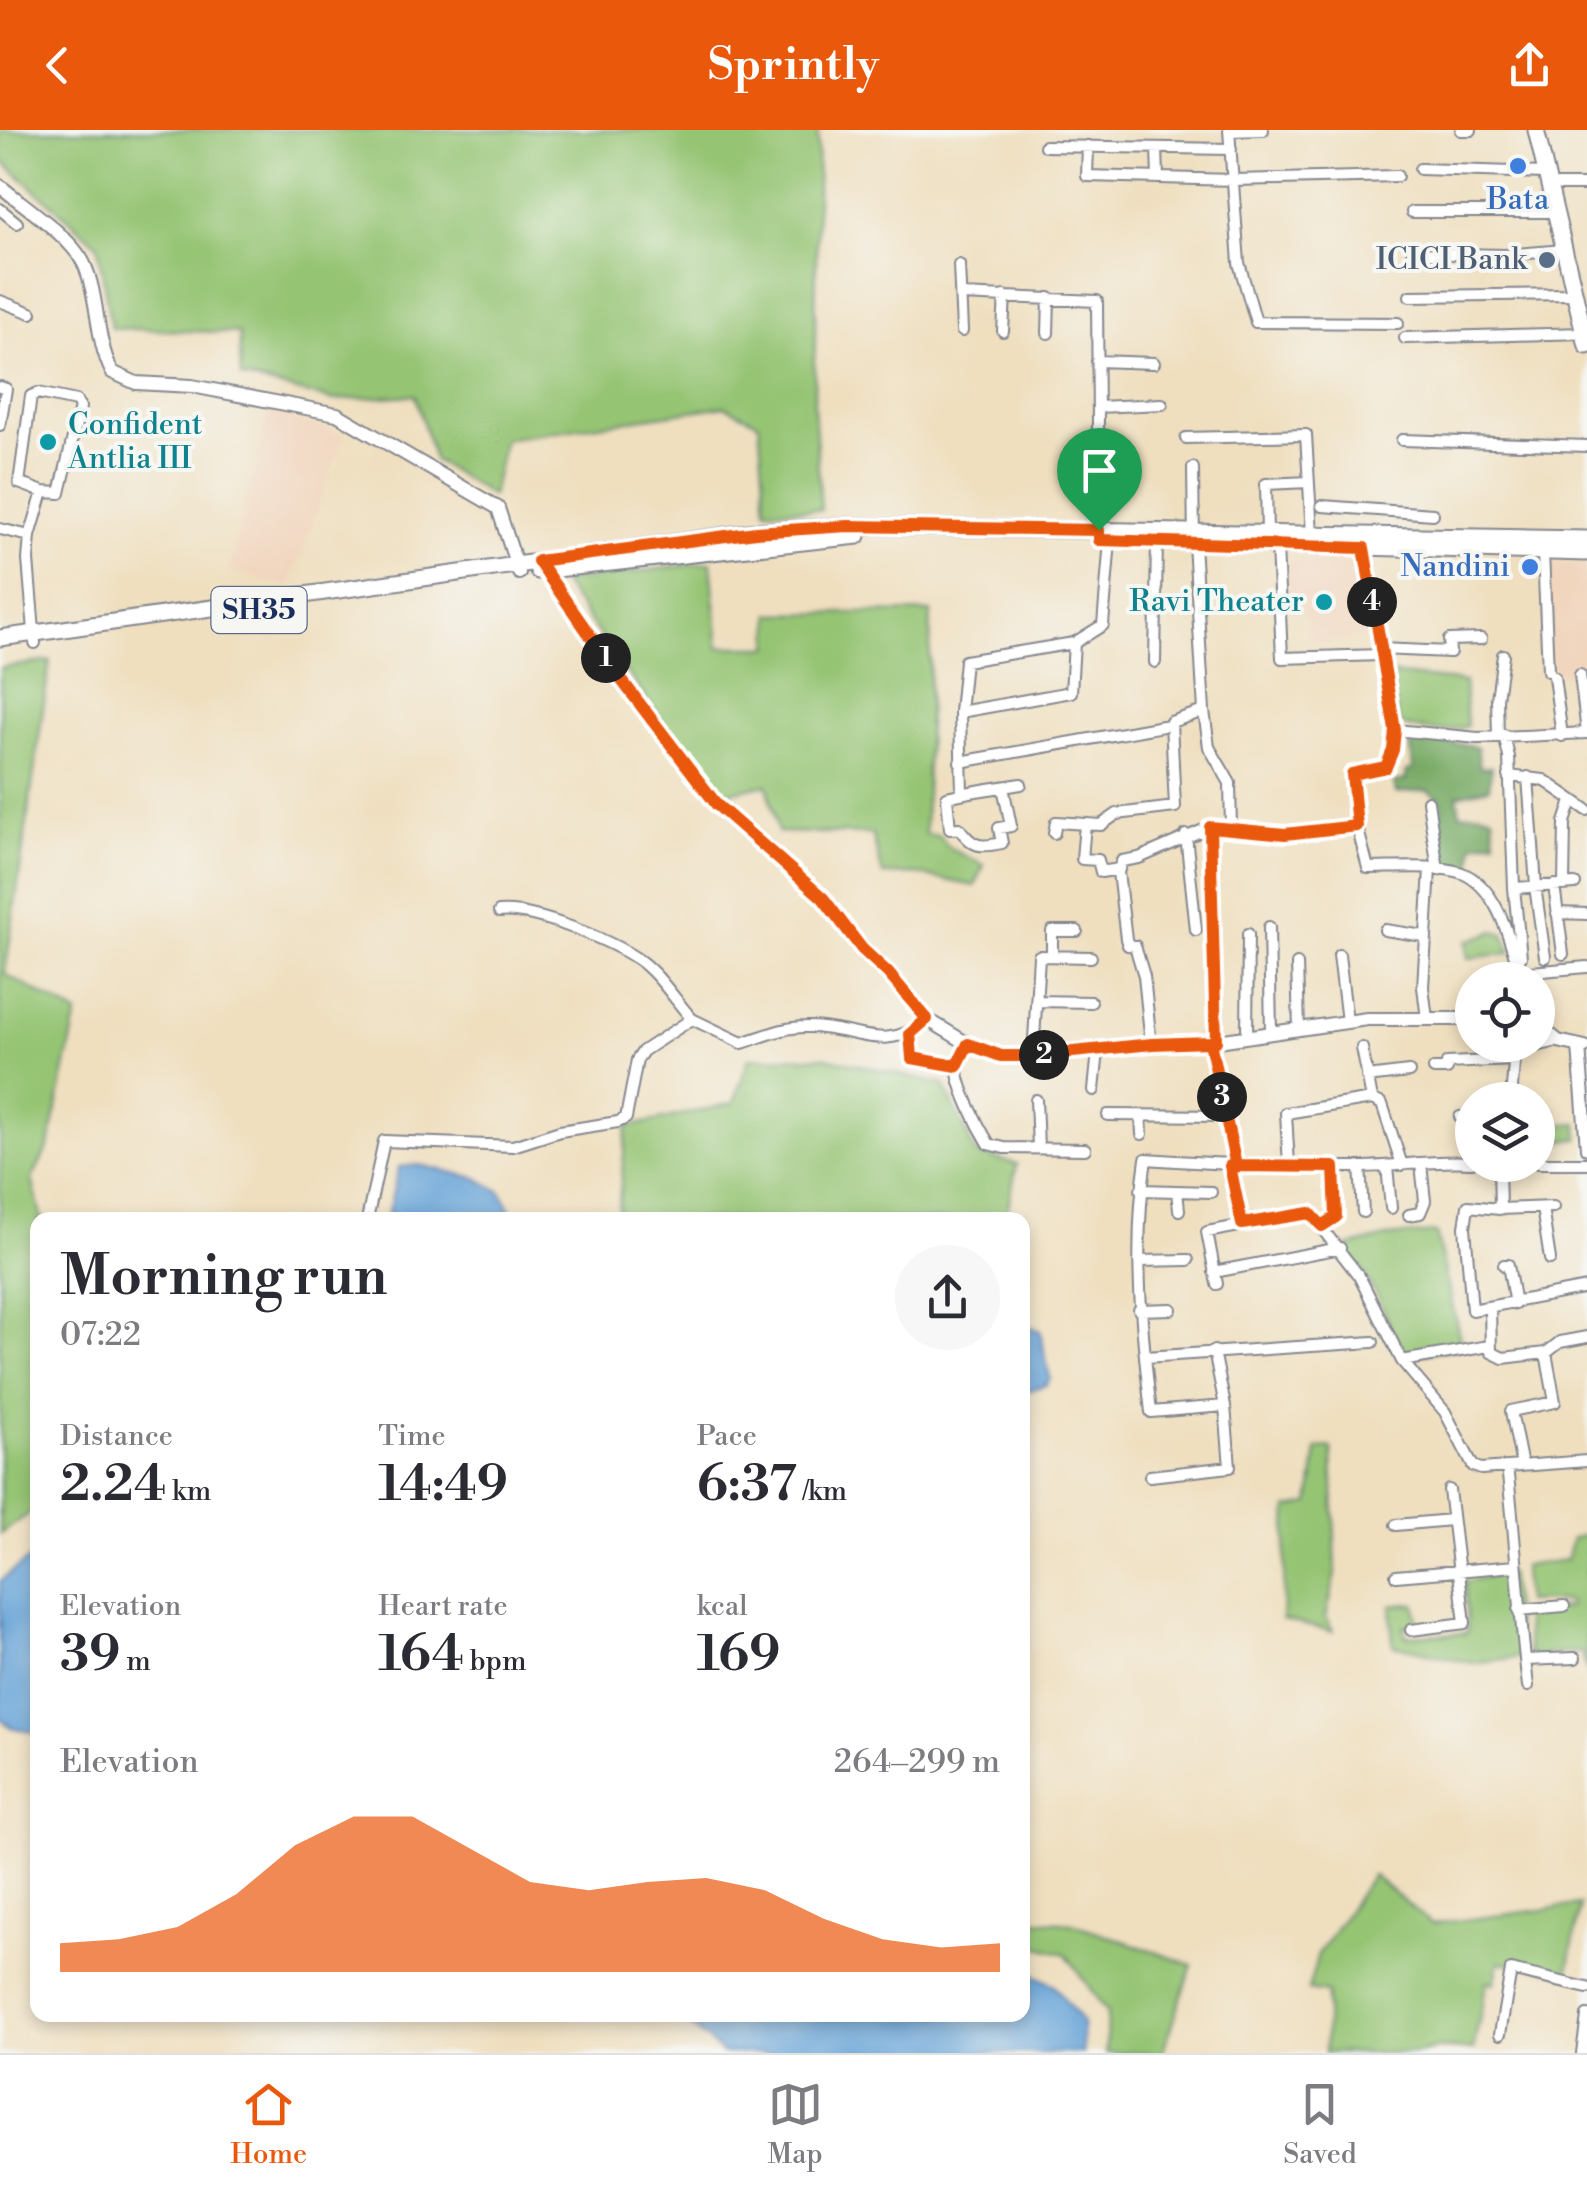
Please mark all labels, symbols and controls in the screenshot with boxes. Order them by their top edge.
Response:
text: Sprintly [708,37,879,94]
icon: back [30,38,85,93]
icon: share [1502,38,1557,93]
marker: Bata [1507,155,1529,177]
place label: Bata [1486,181,1550,219]
place label: ICICI Bank [1376,241,1528,279]
marker: ICICI Bank [1536,249,1558,271]
place label: Confident Antlia III [67,406,203,478]
pin [1057,428,1142,531]
marker: Confident Antlia III [37,431,59,453]
icon: arrive [1072,443,1127,498]
place label: Nandini [1400,548,1510,586]
marker: Nandini [1519,556,1541,578]
pin: 4 [1347,577,1397,627]
place label: Ravi Theater [1129,583,1304,621]
text: 4 [1363,584,1381,619]
road number: SH35 [212,587,306,633]
marker: Ravi Theater [1313,591,1335,613]
pin: 1 [581,633,631,683]
text: 1 [599,640,613,675]
map controls [1455,962,1555,1182]
button: locate [1455,962,1555,1062]
pin: 2 [1019,1030,1069,1080]
text: 2 [1035,1037,1053,1072]
pin: 3 [1197,1072,1247,1122]
text: 3 [1214,1079,1230,1114]
button: layers [1455,1082,1555,1182]
text: Morning run [60,1243,388,1312]
button: share [895,1245,1000,1350]
text: 07:22 [60,1315,141,1355]
text: Distance [60,1419,173,1454]
text: Time [378,1419,446,1454]
text: Pace [697,1419,757,1454]
text: 2.24 [60,1454,166,1516]
text: 14:49 [378,1454,508,1516]
text: 6:37 [697,1454,797,1516]
text: km [166,1474,211,1509]
text: /km [797,1474,847,1509]
text: Elevation [60,1589,181,1624]
text: Heart rate [378,1589,508,1624]
text: kcal [697,1589,747,1624]
text: 39 [60,1624,120,1686]
text: 164 [378,1624,464,1686]
text: 169 [697,1624,780,1686]
text: m [120,1644,151,1679]
text: bpm [464,1644,527,1679]
text: Elevation [60,1742,199,1782]
text: 264–299 m [834,1742,1000,1782]
tab: Home [230,2077,307,2172]
tab: Map [768,2077,823,2172]
tab: Saved [1283,2077,1357,2172]

